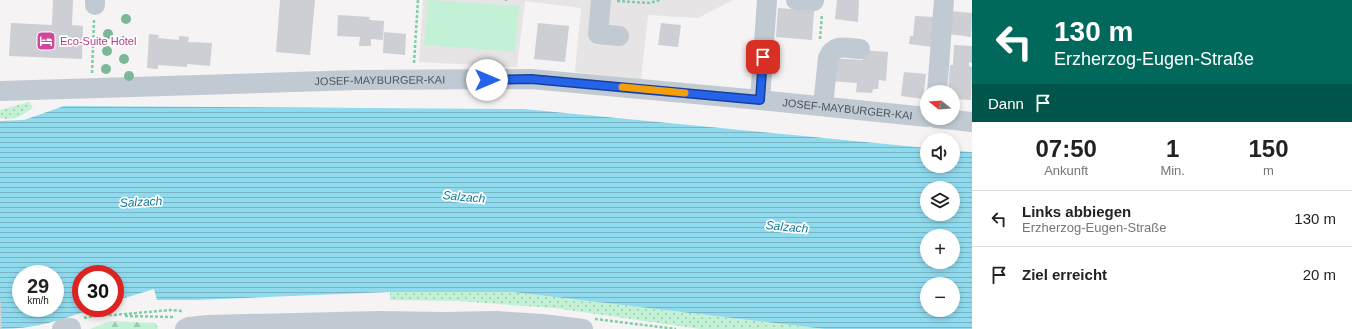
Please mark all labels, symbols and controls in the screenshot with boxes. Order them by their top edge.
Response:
icon: left [988,16,1040,68]
text: 130 m [1054,16,1133,47]
hotel icon: Eco-Suite Hotel [35,30,57,52]
place label: Eco-Suite Hotel [60,35,136,47]
pin [746,40,780,74]
icon: arrive [752,46,774,68]
text: Erzherzog-Eugen-Straße [1054,49,1254,69]
position arrow [466,59,508,101]
street label: JOSEF-MAYBURGER-KAI [314,73,445,87]
north arrow [920,85,960,125]
map controls [920,85,960,317]
icon: arrive [1032,92,1054,114]
text: Dann [988,95,1024,112]
street label: JOSEF-MAYBURGER-KAI [782,96,913,121]
button: sound [920,133,960,173]
text: 07:50 [1036,135,1097,162]
text: 1 [1166,135,1179,162]
text: 150 [1248,135,1289,162]
text: Ankunft [1044,163,1088,178]
text: Min. [1160,163,1185,178]
text: m [1263,163,1274,178]
button: layers [920,181,960,221]
water label: Salzach [442,188,486,206]
water label: Salzach [119,194,163,210]
text: Links abbiegen [1022,203,1131,220]
icon: left [988,208,1010,230]
text: 130 m [1294,210,1336,227]
water label: Salzach [765,218,809,236]
text: Erzherzog-Eugen-Straße [1022,220,1167,235]
button: + [920,229,960,269]
icon: arrive [988,264,1010,286]
speed limit sign: 30 [72,265,124,317]
text: Ziel erreicht [1022,266,1107,283]
text: 20 m [1303,266,1336,283]
text: 29 [27,275,49,297]
button: − [920,277,960,317]
text: km/h [27,295,49,306]

